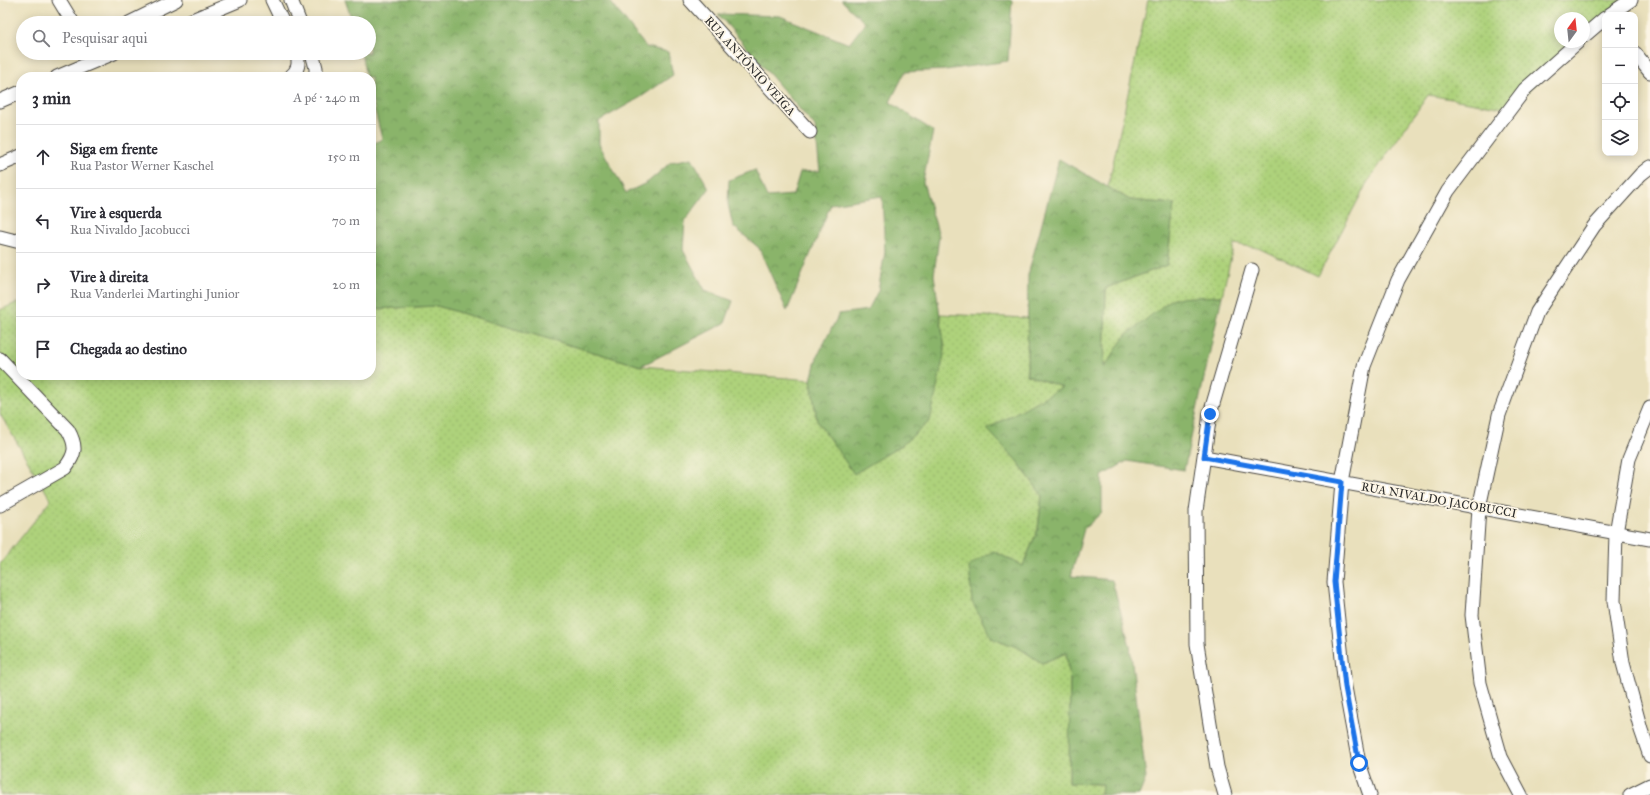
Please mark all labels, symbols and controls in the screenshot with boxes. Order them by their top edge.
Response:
north arrow [1554,12,1590,48]
map controls [1602,12,1638,156]
button: + [1602,12,1638,48]
street label: RUA ANTÔNIO VEIGA [702,13,799,119]
search box [16,16,376,60]
icon: search [30,27,52,49]
text: Pesquisar aqui [62,29,148,47]
button: − [1602,48,1638,84]
button: locate [1602,84,1638,120]
text: 3 min [32,88,71,109]
text: A pé · 240 m [293,90,360,106]
button: layers [1602,120,1638,156]
text: Siga em frente [70,140,158,158]
icon: ahead [32,146,54,168]
text: 150 m [328,149,360,165]
text: Rua Pastor Werner Kaschel [70,158,214,174]
text: Vire à esquerda [70,204,162,222]
icon: left [32,210,54,232]
text: 70 m [332,213,360,229]
text: Rua Nivaldo Jacobucci [70,222,190,238]
text: Vire à direita [70,268,148,286]
icon: right [32,274,54,296]
text: 20 m [332,277,360,293]
text: Rua Vanderlei Martinghi Junior [70,286,239,302]
icon: arrive [32,338,54,360]
text: Chegada ao destino [70,340,187,358]
route end [1201,405,1219,423]
street label: RUA NIVALDO JACOBUCCI [1360,479,1518,522]
route start [1350,754,1368,772]

